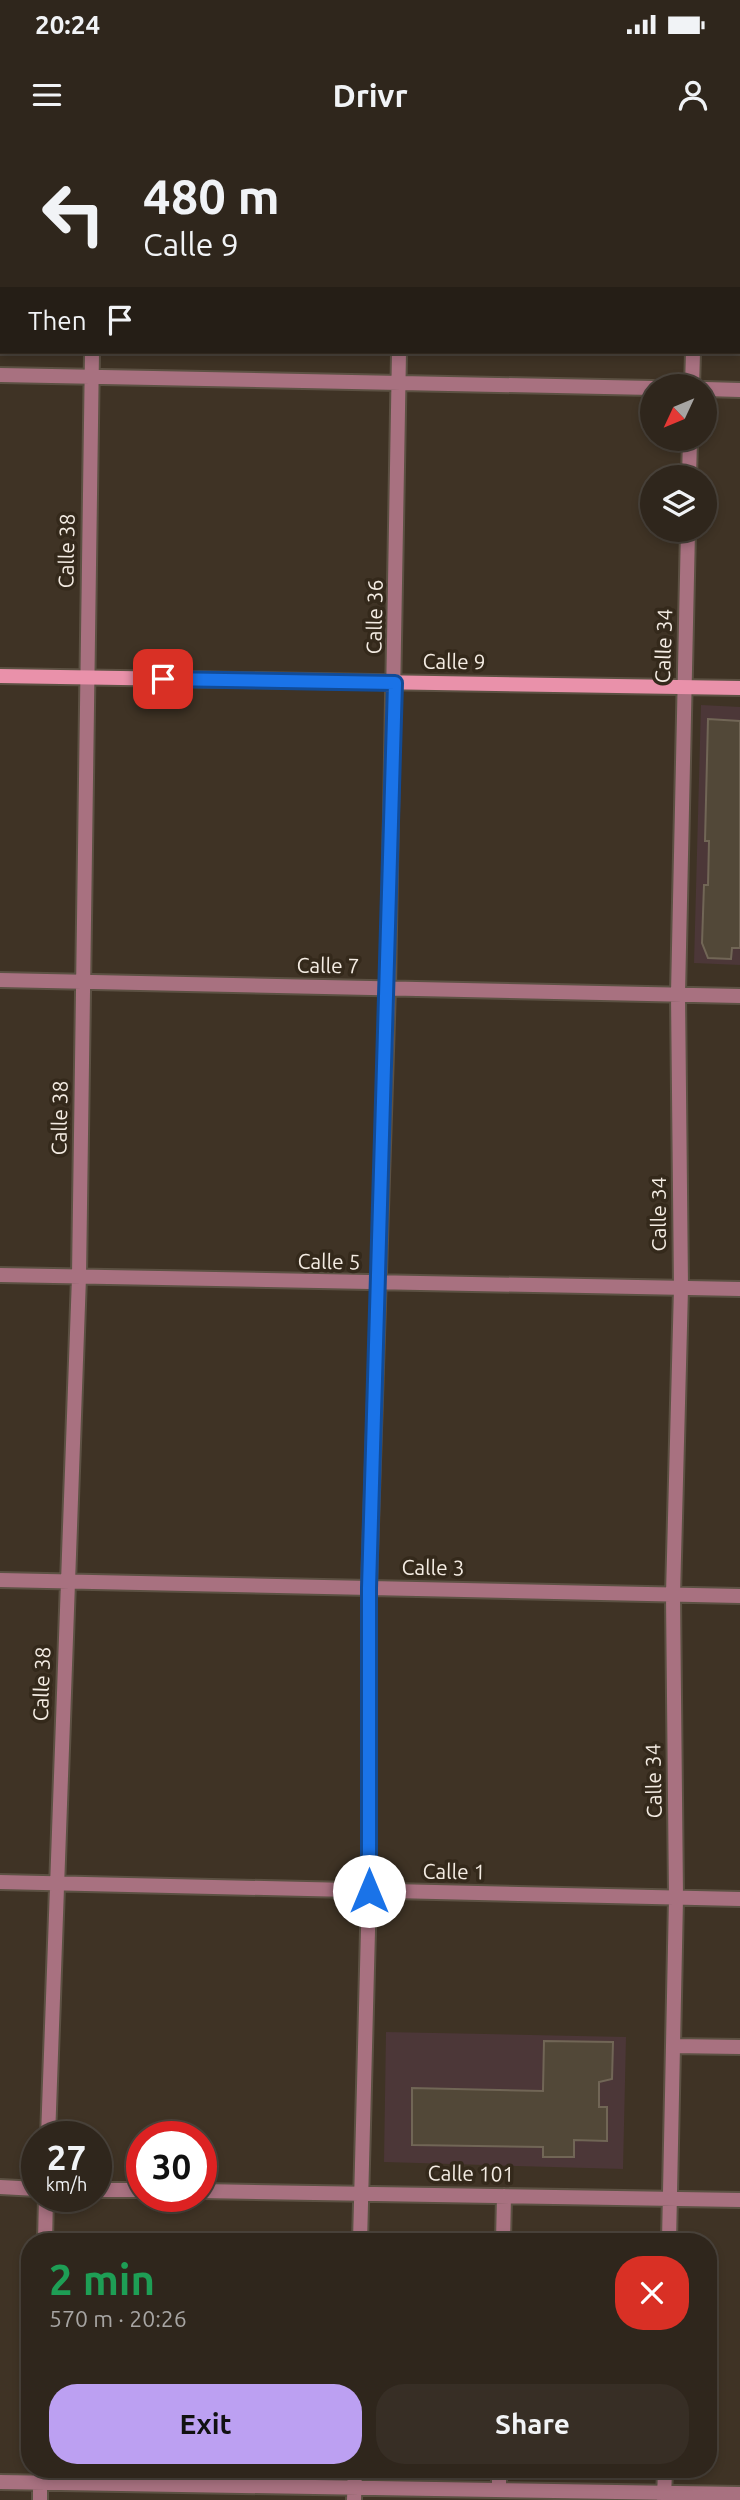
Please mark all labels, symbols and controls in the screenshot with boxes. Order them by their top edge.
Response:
text: 20:24 [35,10,100,39]
icon: menu [28,76,66,114]
icon: person [674,76,712,114]
text: Drivr [332,77,408,113]
icon: left [28,168,119,259]
text: 480 m [143,168,280,223]
text: Calle 9 [143,226,239,262]
icon: arrive [101,301,139,339]
text: Then [28,306,87,335]
north arrow [640,374,718,452]
map controls [640,374,717,542]
button: layers [640,465,717,542]
street label: Calle 38 [53,513,79,589]
street label: Calle 36 [361,579,387,655]
street label: Calle 34 [650,608,676,684]
street label: Calle 9 [422,648,486,674]
pin [133,649,193,709]
icon: arrive [144,660,182,698]
street label: Calle 7 [296,952,360,978]
street label: Calle 38 [46,1080,72,1156]
street label: Calle 34 [646,1177,670,1251]
street label: Calle 5 [297,1248,361,1274]
street label: Calle 3 [401,1554,465,1580]
street label: Calle 38 [28,1646,54,1722]
street label: Calle 34 [640,1743,666,1819]
position arrow [332,1854,406,1928]
street label: Calle 1 [422,1858,486,1884]
speed limit sign: 30 [126,2121,217,2212]
text: 27 [47,2137,86,2177]
street label: Calle 101 [428,2160,515,2186]
text: km/h [46,2174,87,2194]
text: 2 min [49,2256,155,2303]
button: close [615,2256,689,2330]
text: 570 m · 20:26 [49,2306,187,2331]
button: Exit [49,2384,362,2464]
button: Share [376,2384,689,2464]

